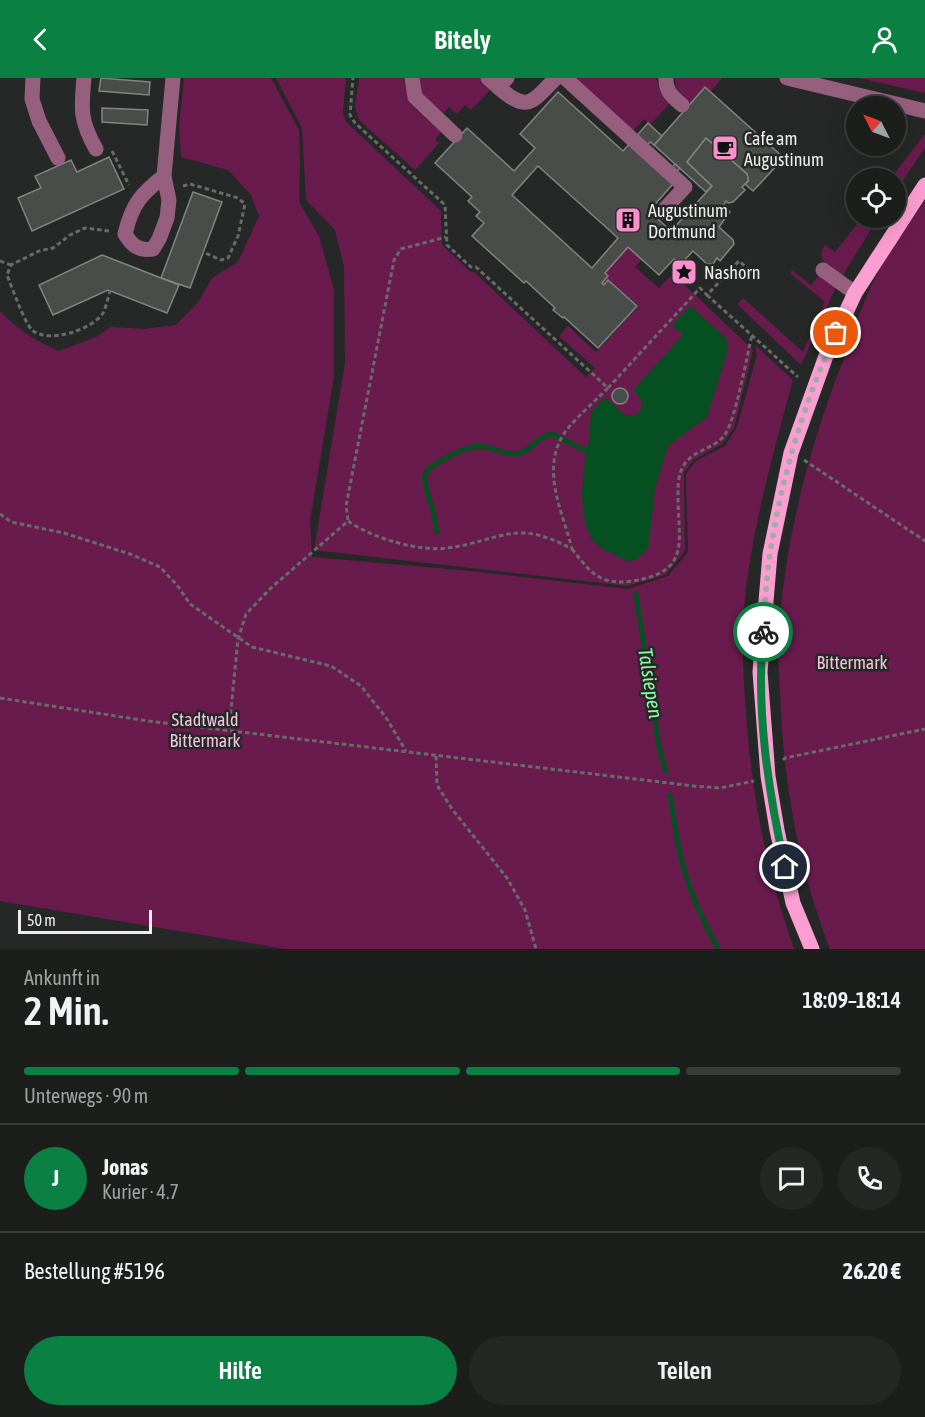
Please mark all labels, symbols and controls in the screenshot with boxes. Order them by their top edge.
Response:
icon: back [24,23,57,56]
icon: person [868,23,901,56]
text: Bitely [434,24,491,55]
north arrow [846,96,906,156]
map controls [846,96,906,228]
place label: Cafe am Augustinum [744,128,824,170]
cafe icon: Cafe am Augustinum [710,133,740,163]
button: locate [846,168,906,228]
place label: Augustinum Dortmund [648,200,728,242]
building icon: Augustinum Dortmund [613,205,643,235]
place icon: Nashorn [669,257,699,287]
place label: Nashorn [704,262,761,283]
pin [810,307,861,358]
icon: bag [819,316,852,349]
courier [733,602,793,662]
icon: bike [747,616,780,649]
water label: Talsiepen [634,646,668,720]
park label: Bittermark [817,652,888,673]
park label: Stadtwald Bittermark [170,709,241,751]
pin [759,841,810,892]
icon: home [768,850,801,883]
scale bar [18,907,152,934]
text: 50 m [27,911,56,929]
text: Ankunft in [24,966,100,989]
text: 18:09–18:14 [802,987,901,1013]
text: 2 Min. [24,989,109,1033]
text: Unterwegs · 90 m [24,1084,148,1107]
button: chat [760,1147,823,1210]
button: phone [838,1147,901,1210]
text: Jonas [102,1154,148,1180]
text: J [52,1165,59,1191]
text: Kurier · 4.7 [102,1180,179,1203]
text: Bestellung #5196 [24,1258,165,1284]
text: 26.20 € [843,1258,901,1284]
button: Hilfe [24,1336,457,1405]
button: Teilen [469,1336,901,1405]

